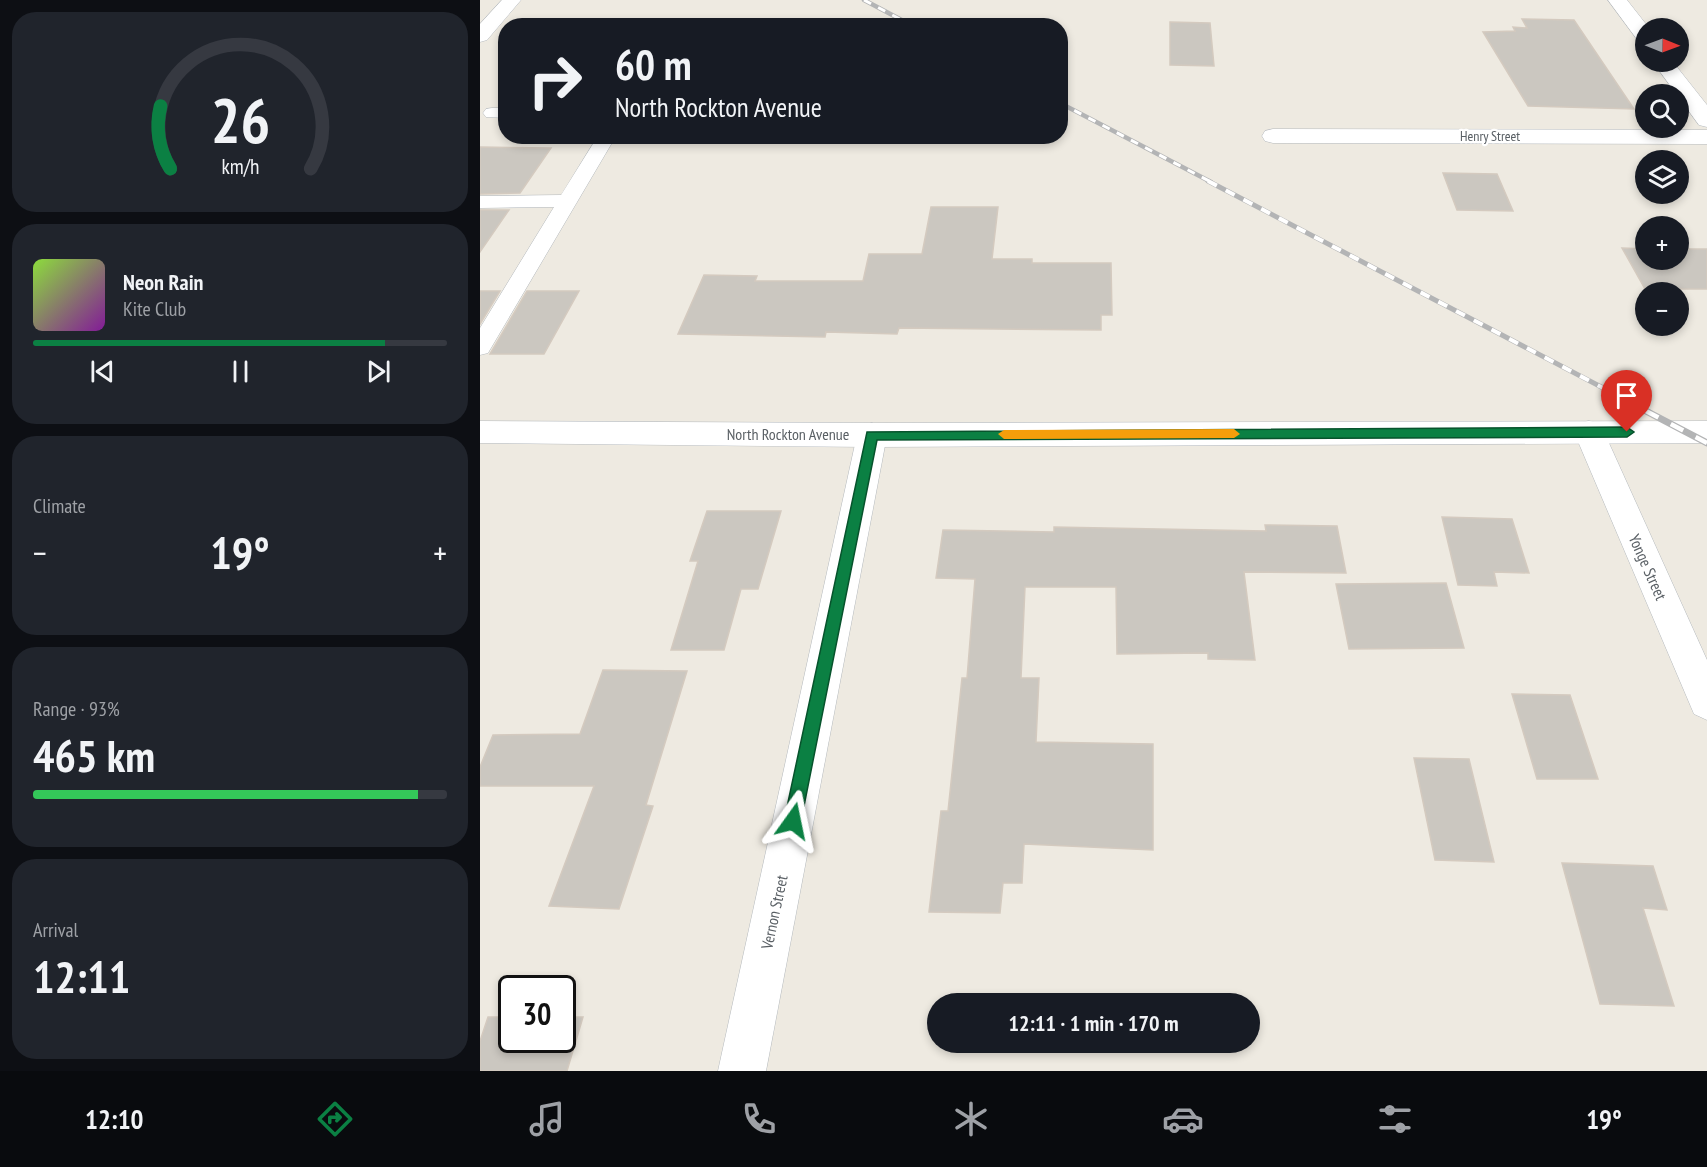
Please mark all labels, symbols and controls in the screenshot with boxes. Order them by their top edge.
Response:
north arrow [1635,18,1689,72]
map controls [1635,18,1689,336]
text: 60 m [615,37,692,92]
icon: right [516,42,594,120]
text: 26 [210,79,270,160]
button: search [1635,84,1689,138]
text: North Rockton Avenue [615,90,822,124]
street label: Henry Street [1460,127,1520,145]
button: layers [1635,150,1689,204]
text: km/h [221,152,259,180]
button: + [1635,216,1689,270]
text: Neon Rain [123,268,203,296]
button: − [1635,282,1689,336]
text: Kite Club [123,296,186,322]
icon: previous [86,355,119,388]
icon: pause [224,355,257,388]
icon: next [362,355,395,388]
pin [1601,370,1652,432]
icon: arrive [1610,379,1643,412]
street label: North Rockton Avenue [727,424,849,444]
text: Climate [33,493,86,519]
text: 19° [210,523,270,581]
text: − [33,531,47,574]
text: + [433,531,447,574]
street label: Yonge Street [1625,531,1672,604]
text: Range · 93% [33,696,120,722]
text: 465 km [33,726,155,784]
position arrow [761,789,825,853]
street label: Vernon Street [756,873,792,952]
text: Arrival [33,917,78,943]
text: 12:11 [33,947,130,1005]
speed limit sign: 30 [498,975,576,1053]
text: 12:11 · 1 min · 170 m [1008,1009,1179,1037]
icon: directions [314,1098,356,1140]
icon: music [526,1098,568,1140]
icon: phone [738,1098,780,1140]
icon: climate [950,1098,992,1140]
icon: car [1162,1098,1204,1140]
icon: filters [1374,1098,1416,1140]
text: 12:10 [85,1102,143,1136]
text: 19° [1586,1102,1622,1136]

